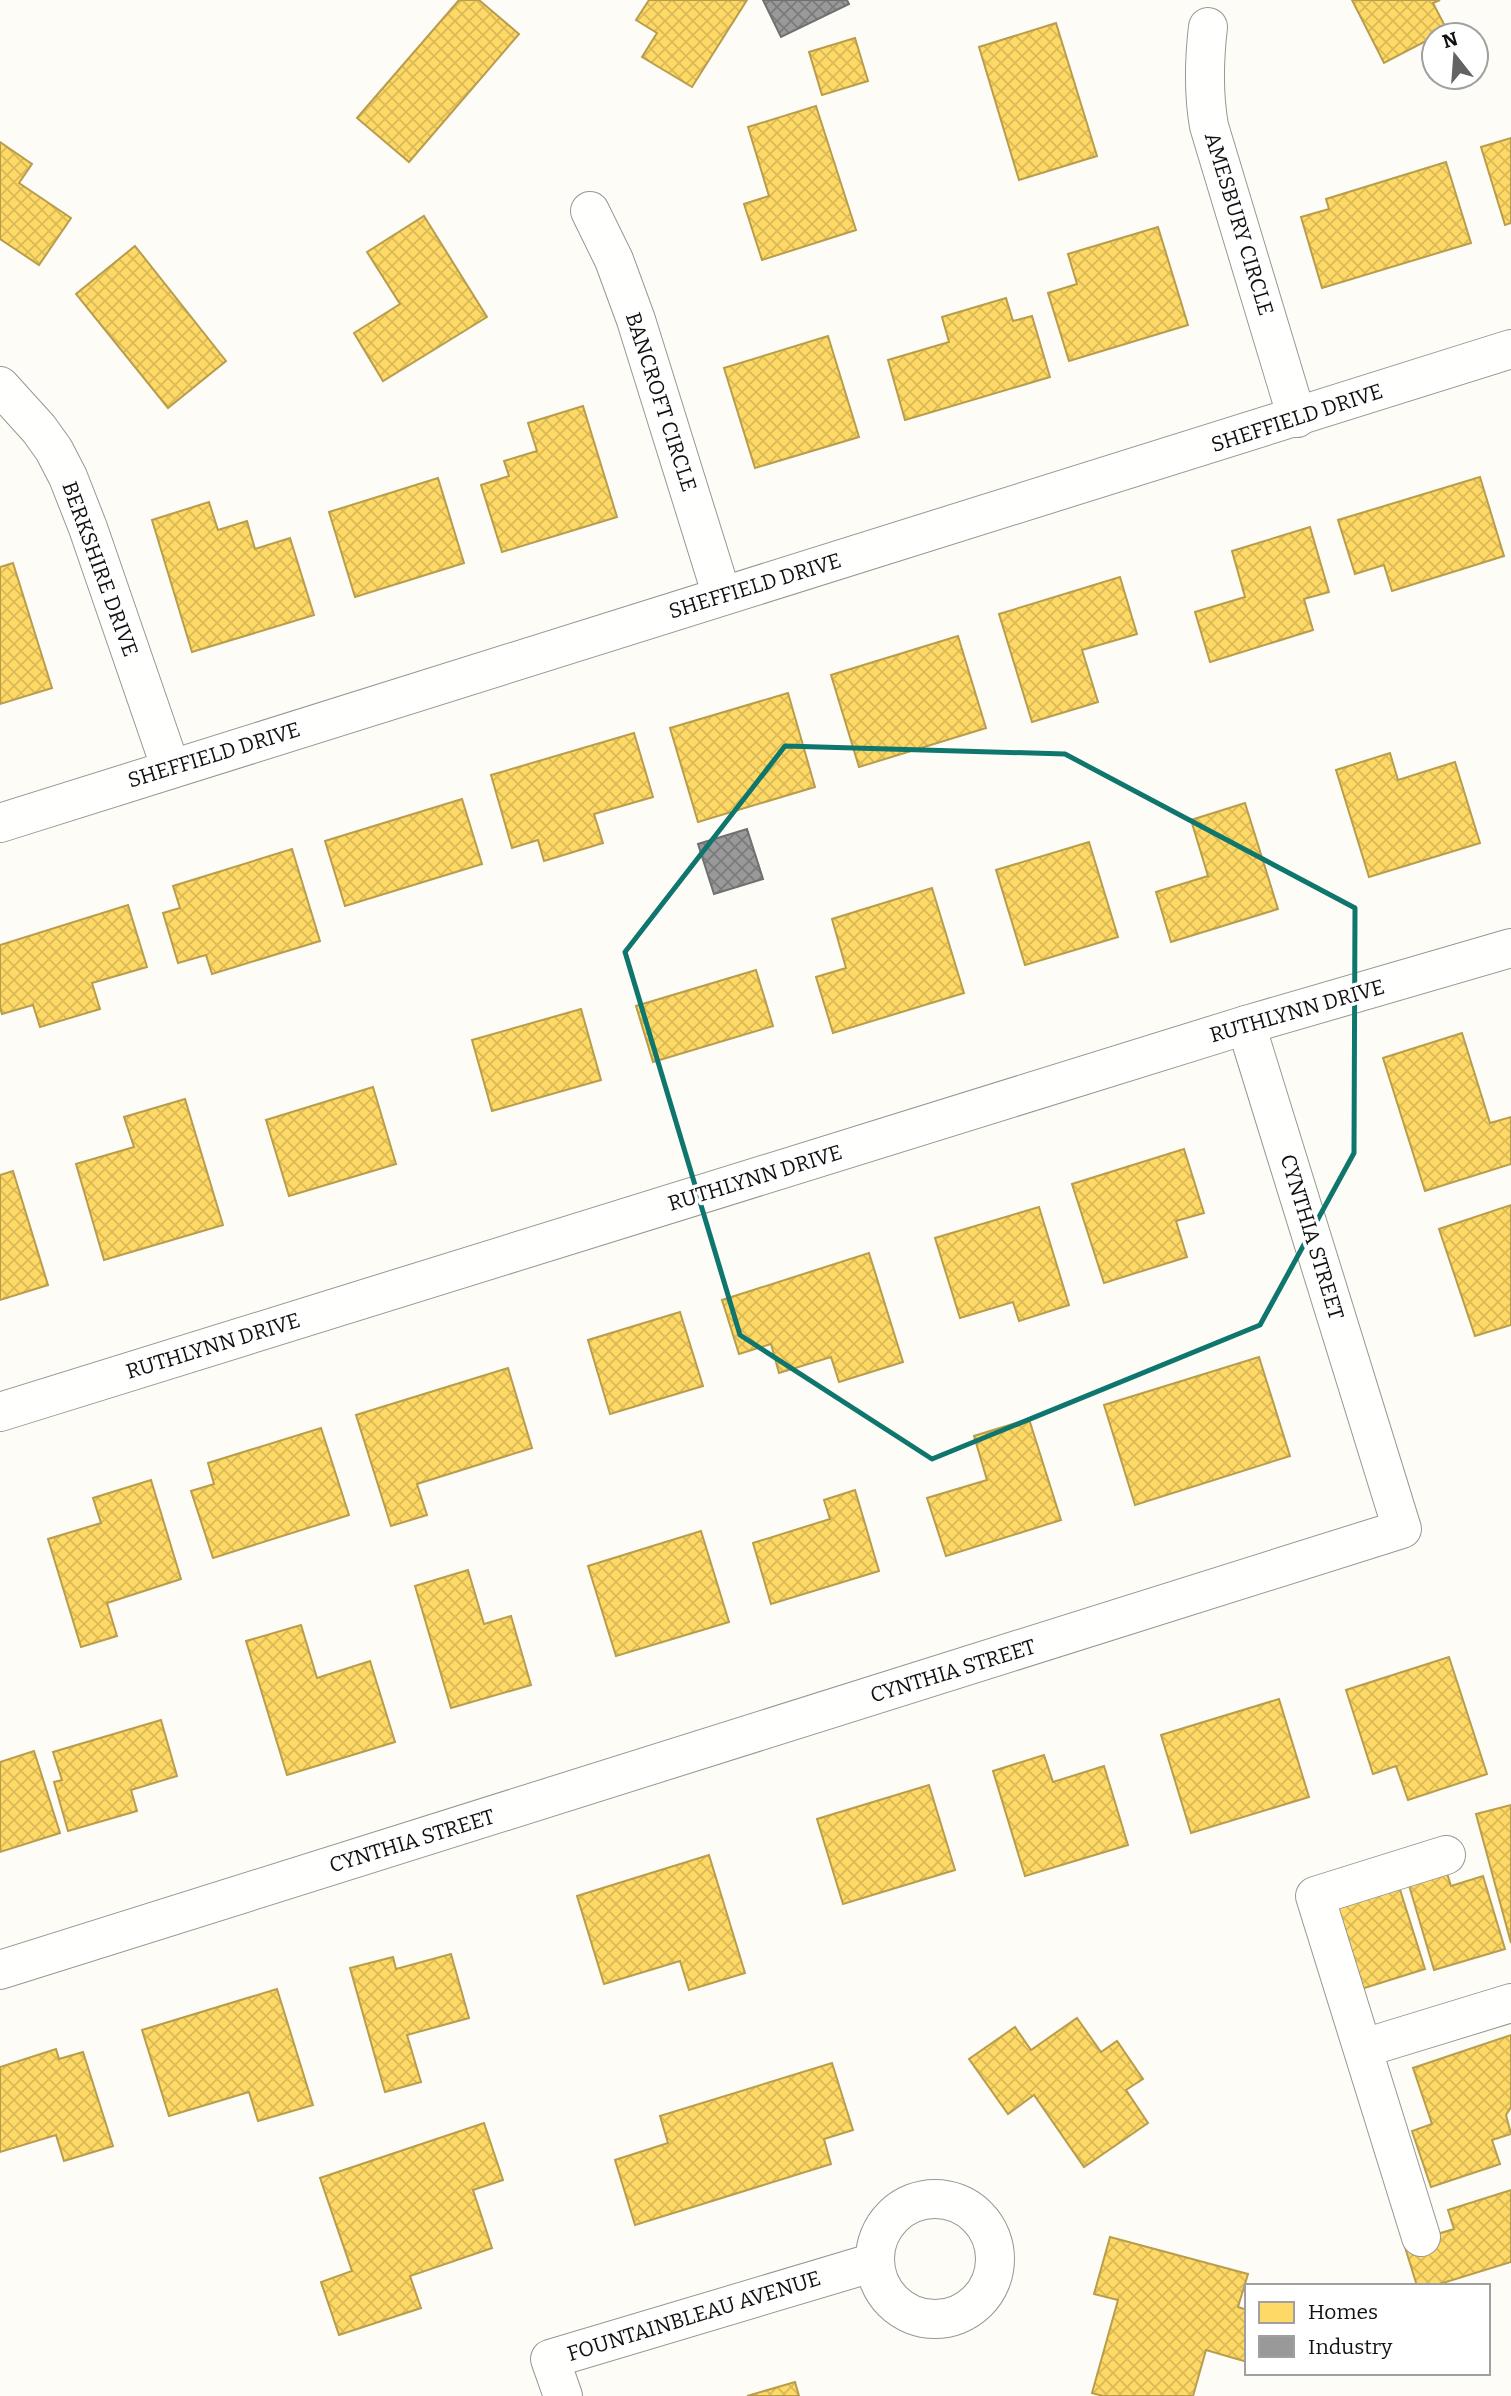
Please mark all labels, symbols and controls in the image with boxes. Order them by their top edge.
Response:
north arrow [1420,21,1490,91]
text: N [1440,27,1461,53]
street label: AMESBURY CIRCLE [1199,129,1279,319]
street label: BANCROFT CIRCLE [620,309,702,495]
street label: SHEFFIELD DRIVE [1208,378,1386,458]
street label: BERKSHIRE DRIVE [56,478,144,660]
street label: SHEFFIELD DRIVE [666,547,844,625]
street label: SHEFFIELD DRIVE [125,716,303,794]
street label: RUTHLYNN DRIVE [1207,974,1387,1048]
street label: RUTHLYNN DRIVE [665,1139,845,1217]
street label: CYNTHIA STREET [1274,1151,1350,1323]
street label: RUTHLYNN DRIVE [123,1307,303,1385]
street label: CYNTHIA STREET [867,1633,1039,1709]
street label: CYNTHIA STREET [326,1803,498,1879]
street label: FOUNTAINBLEAU AVENUE [564,2265,824,2367]
legend [1245,2284,1490,2375]
text: Homes [1308,2299,1378,2325]
text: Industry [1308,2334,1393,2360]

